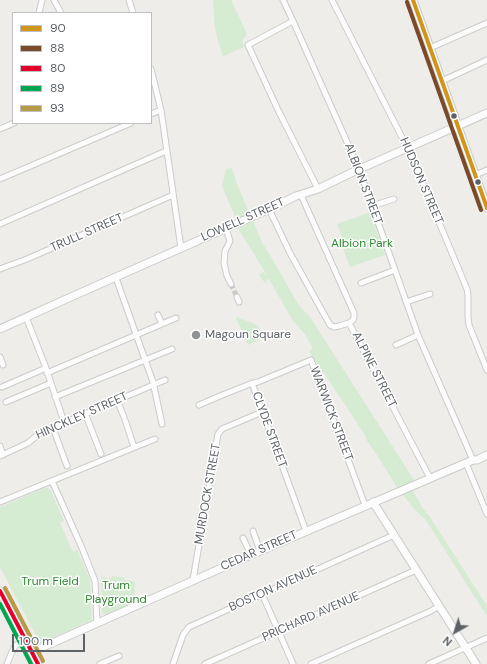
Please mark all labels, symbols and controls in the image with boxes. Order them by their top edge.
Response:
legend [12,12,152,124]
text: 90 [50,20,66,36]
text: 88 [50,40,65,56]
text: 80 [50,60,66,76]
text: 89 [50,80,64,96]
text: 93 [50,100,64,116]
unlabelled marker [449,111,459,121]
street label: HUDSON STREET [396,135,446,227]
street label: ALBION STREET [341,141,385,227]
unlabelled marker [473,177,483,187]
street label: LOWELL STREET [199,195,287,245]
street label: TRULL STREET [48,210,126,256]
park label: Albion Park [331,237,393,251]
place label: Magoun Square [205,328,291,342]
marker: Magoun Square [190,329,202,341]
street label: ALPINE STREET [349,330,399,410]
street label: WARWICK STREET [306,365,356,463]
street label: HINCKLEY STREET [34,389,130,443]
street label: CLYDE STREET [249,390,289,470]
street label: MURDOCK STREET [192,442,224,546]
street label: CEDAR STREET [219,528,299,574]
street label: BOSTON AVENUE [227,563,319,615]
park label: Trum Field [21,575,79,589]
park label: Trum Playground [85,579,147,607]
street label: PRICHARD AVENUE [260,589,362,645]
north arrow [435,612,475,652]
scale bar [14,626,87,652]
text: 100 m [19,633,53,649]
text: N [440,633,455,649]

